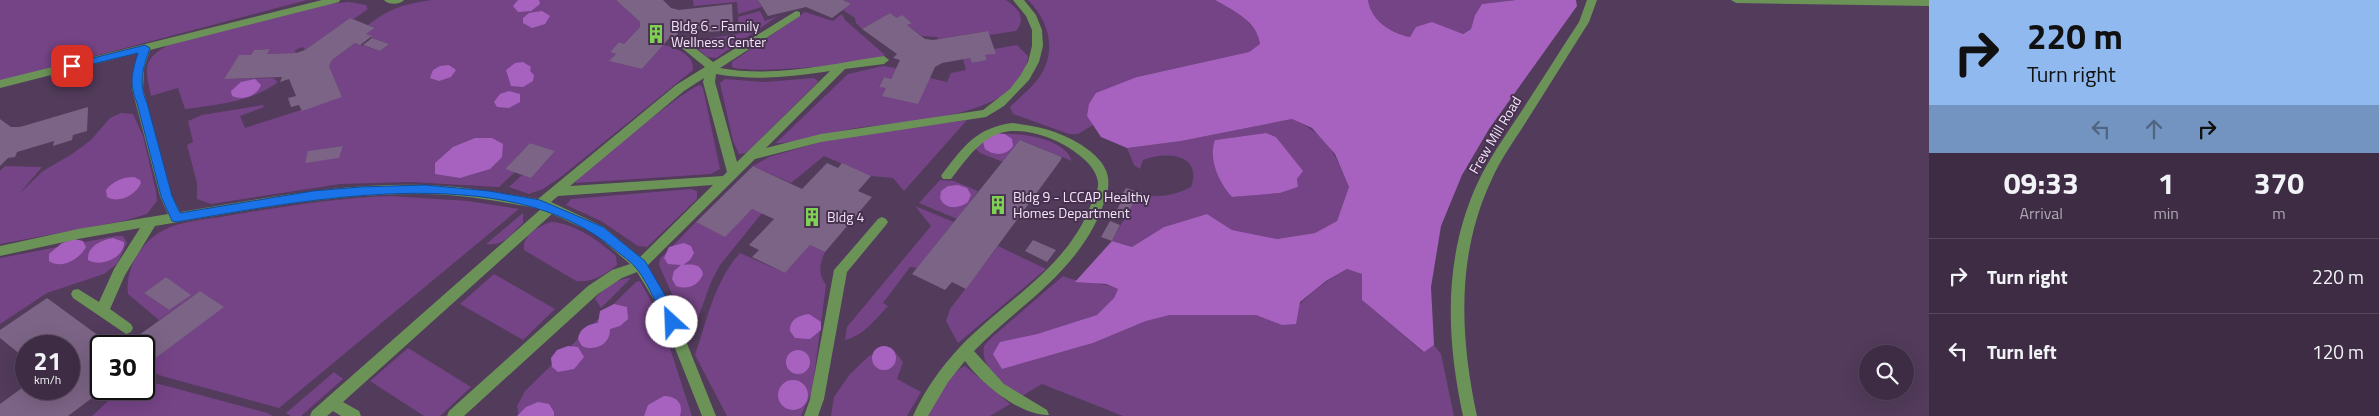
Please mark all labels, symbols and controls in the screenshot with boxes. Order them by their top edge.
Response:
text: 220 m [2027,9,2123,63]
place label: Bldg 6 - Family Wellness Center [671,15,766,52]
icon: right [1944,20,2009,85]
building icon: Bldg 6 - Family Wellness Center [645,23,667,45]
pin [51,45,93,87]
icon: arrive [58,52,86,80]
text: Turn right [2027,57,2116,91]
street label: Frew Mill Road [1463,92,1526,178]
icon: left [2087,115,2115,143]
icon: ahead [2140,115,2168,143]
icon: right [2193,115,2221,143]
text: 09:33 [2004,160,2079,206]
text: 1 [2158,160,2175,206]
text: 370 [2254,160,2304,206]
place label: Bldg 9 - LCCAP Healthy Homes Department [1013,186,1150,223]
building icon: Bldg 9 - LCCAP Healthy Homes Department [987,194,1009,216]
text: Arrival [2020,201,2063,225]
text: min [2153,201,2179,225]
text: m [2272,201,2286,225]
building icon: Bldg 4 [801,206,823,228]
place label: Bldg 4 [827,206,865,227]
icon: right [1944,262,1972,290]
text: Turn right [1987,262,2068,291]
text: 220 m [2312,262,2364,291]
position arrow [645,295,697,347]
speed limit sign: 30 [90,335,155,400]
icon: left [1944,337,1972,365]
text: Turn left [1987,337,2057,366]
text: 120 m [2312,337,2364,366]
text: 21 [33,342,62,380]
map controls [1859,345,1914,400]
button: search [1859,345,1914,400]
text: km/h [34,370,61,389]

